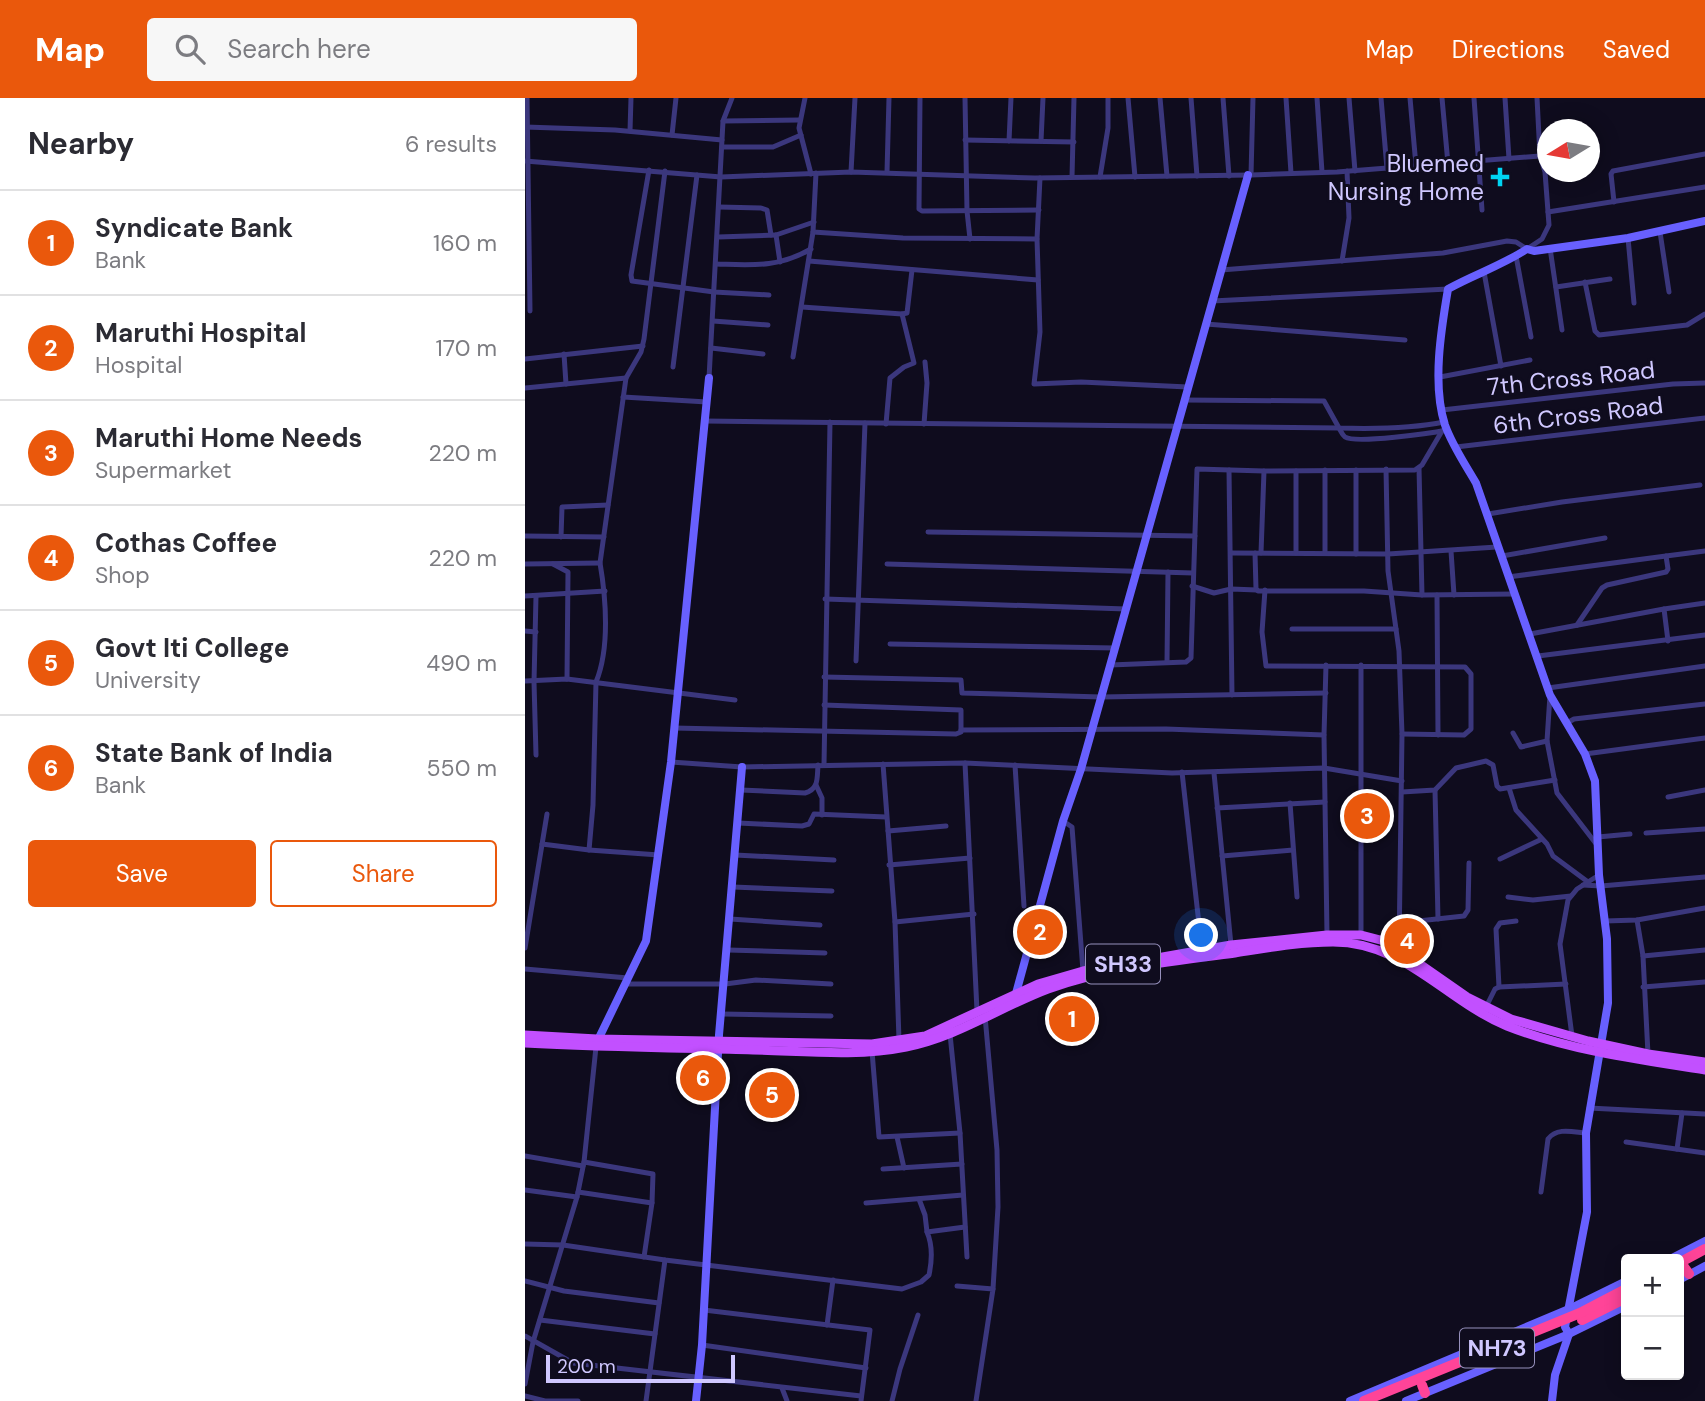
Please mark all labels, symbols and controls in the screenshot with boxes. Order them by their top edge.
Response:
search box [147,18,637,81]
text: Map [35,28,105,71]
icon: search [171,30,209,68]
text: Search here [227,32,371,66]
text: Map [1366,34,1414,65]
text: Directions [1452,34,1565,65]
text: Saved [1603,34,1670,65]
north arrow [1537,119,1600,182]
text: Nearby [28,124,134,163]
text: 6 results [405,129,497,159]
place label: Bluemed Nursing Home [1328,148,1484,207]
marker: Bluemed Nursing Home [1490,167,1510,187]
text: Syndicate Bank [95,211,293,245]
text: 1 [47,228,55,258]
text: 160 m [433,228,497,258]
text: Bank [95,245,146,275]
text: Maruthi Hospital [95,316,306,350]
text: 2 [44,333,58,363]
text: 170 m [436,333,497,363]
text: Hospital [95,350,182,380]
street label: 7th Cross Road [1486,354,1656,402]
street label: 6th Cross Road [1491,389,1665,441]
text: Maruthi Home Needs [95,421,362,455]
text: 3 [44,438,58,468]
text: 220 m [428,438,497,468]
text: Supermarket [95,455,231,485]
text: Cothas Coffee [95,526,277,560]
text: 4 [44,543,58,573]
text: 220 m [428,543,497,573]
text: Shop [95,560,150,590]
text: Govt Iti College [95,631,289,665]
text: 5 [44,648,58,678]
text: 490 m [426,648,497,678]
text: University [95,665,201,695]
text: State Bank of India [95,736,333,770]
text: 6 [44,753,58,783]
text: 550 m [427,753,497,783]
text: Bank [95,770,146,800]
pin: 3 [1344,790,1390,842]
button: Save [28,840,256,907]
button: Share [270,840,497,907]
pin: 2 [1017,906,1063,958]
pin: 4 [1384,915,1430,967]
your location [1184,918,1218,952]
road number: SH33 [1086,944,1160,984]
pin: 1 [1049,993,1095,1045]
pin: 6 [680,1052,726,1104]
pin: 5 [749,1069,795,1121]
map controls [1621,1254,1684,1380]
button: + [1621,1254,1684,1317]
button: − [1621,1317,1684,1380]
road number: NH73 [1460,1329,1534,1368]
scale bar [546,1352,735,1384]
text: 200 m [557,1354,616,1379]

